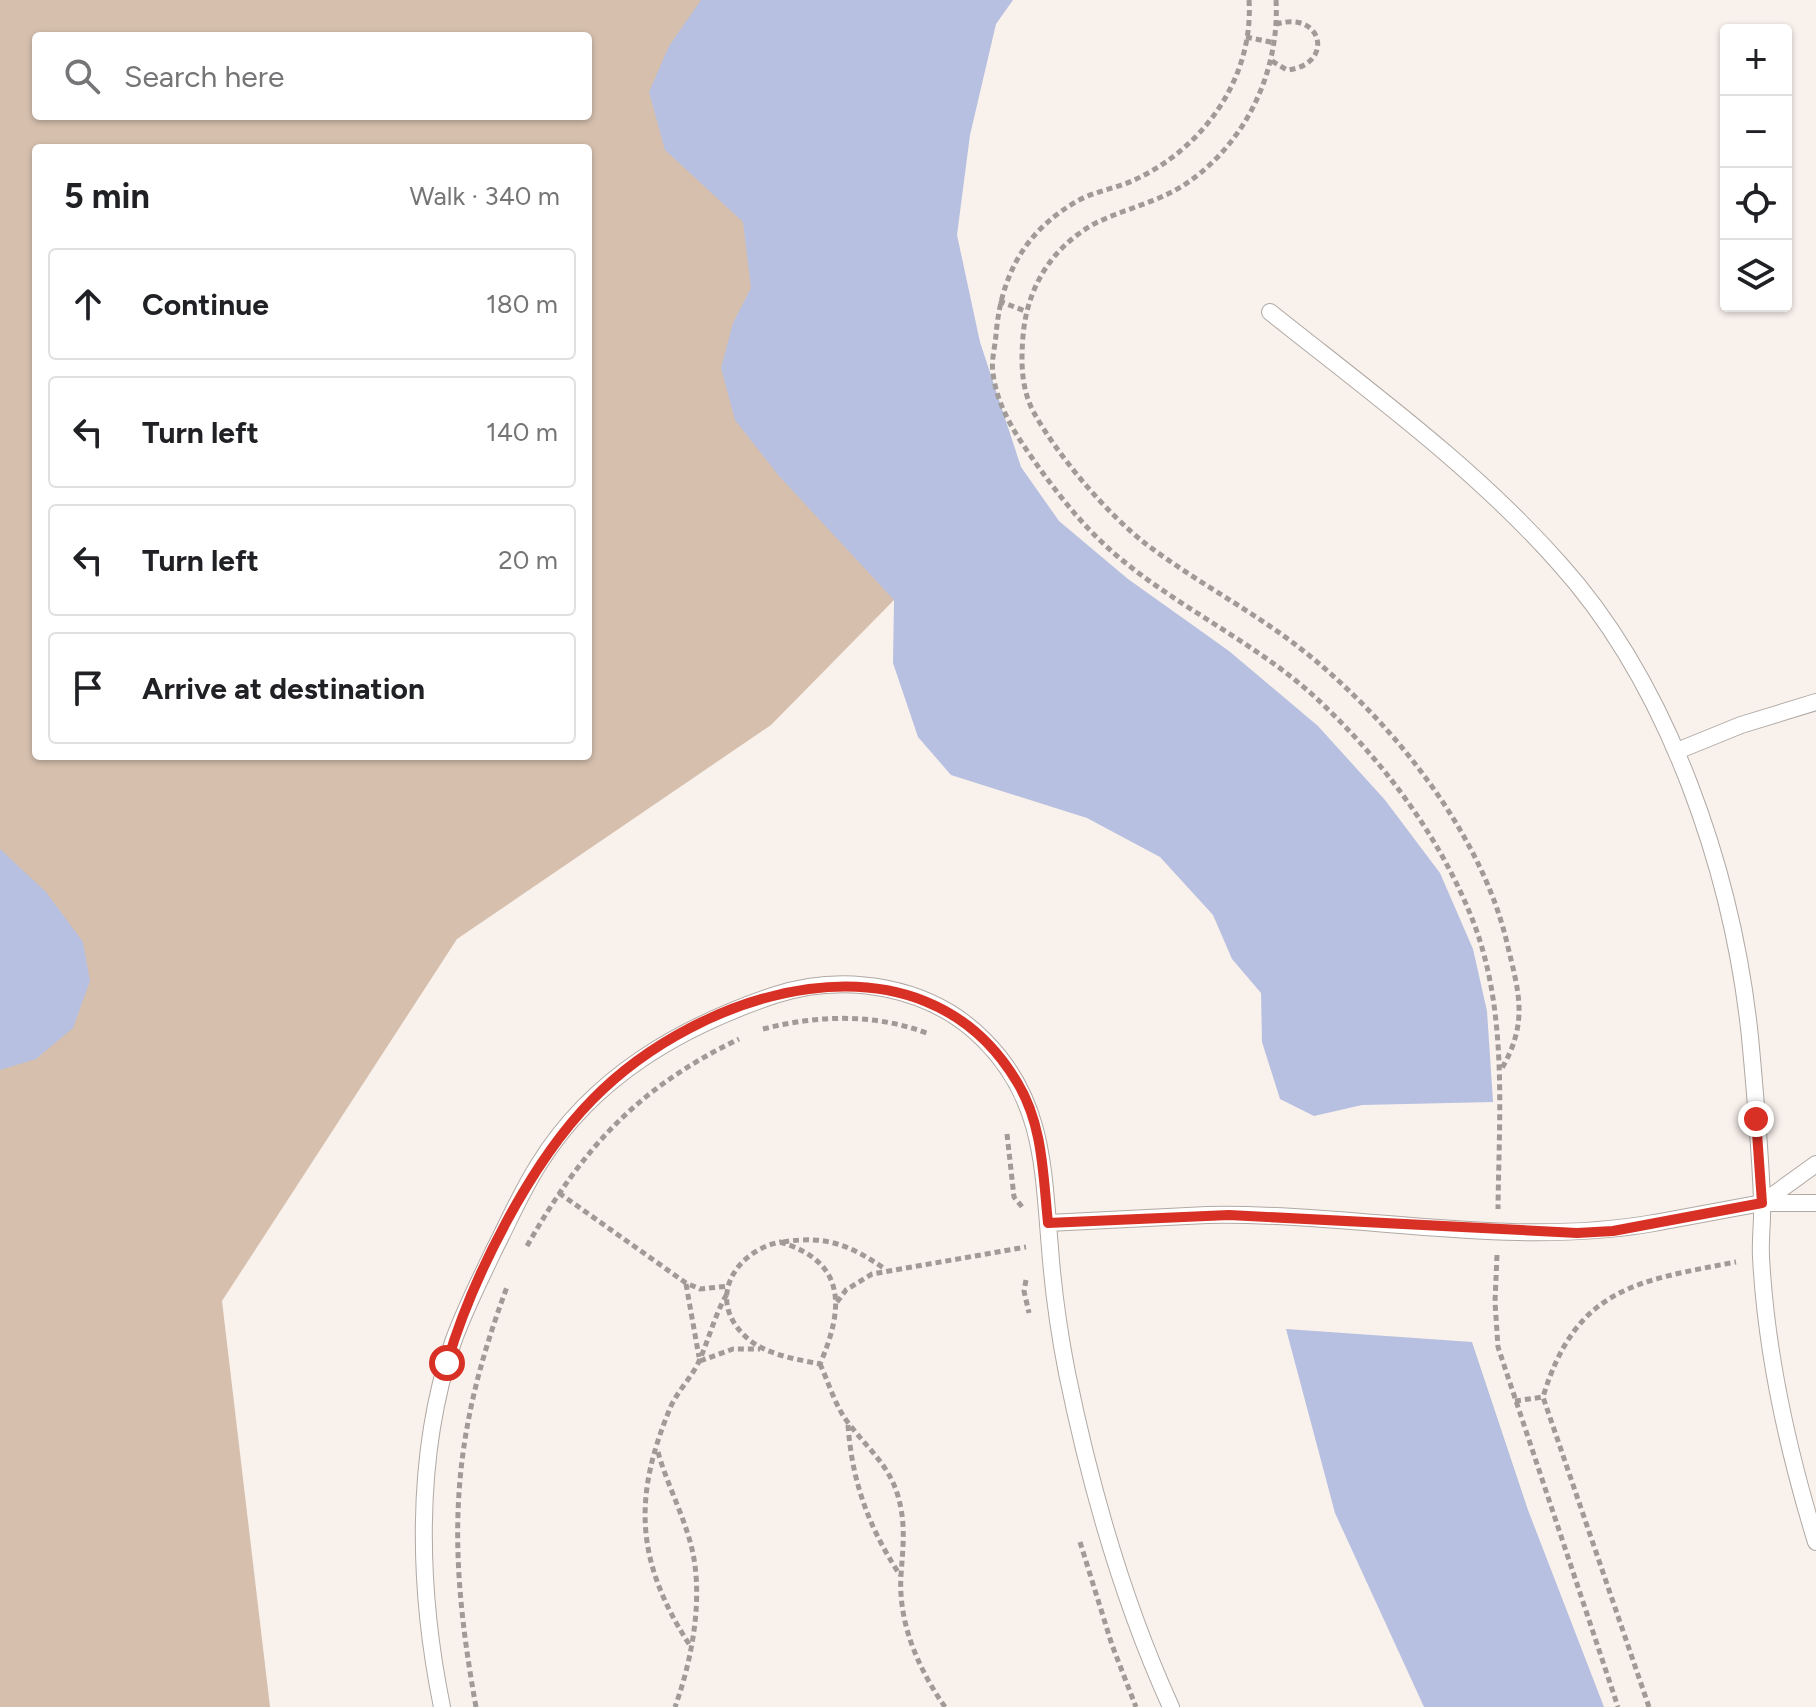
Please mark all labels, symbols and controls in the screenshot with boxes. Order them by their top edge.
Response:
map controls [1720,24,1792,312]
button: + [1720,24,1792,96]
search box [32,32,592,120]
icon: search [60,54,104,98]
text: Search here [124,58,284,95]
button: − [1720,96,1792,168]
button: locate [1720,168,1792,240]
text: 5 min [64,176,150,217]
text: Walk · 340 m [410,180,560,212]
button: layers [1720,240,1792,312]
icon: ahead [66,282,110,326]
text: Continue [142,286,269,323]
text: 180 m [486,288,558,320]
icon: left [66,410,110,454]
text: Turn left [142,414,259,451]
text: 140 m [486,416,558,448]
icon: left [66,538,110,582]
text: Turn left [142,542,259,579]
text: 20 m [498,544,558,576]
icon: arrive [66,666,110,710]
text: Arrive at destination [142,670,425,707]
route end [1738,1101,1774,1137]
route start [429,1345,465,1381]

